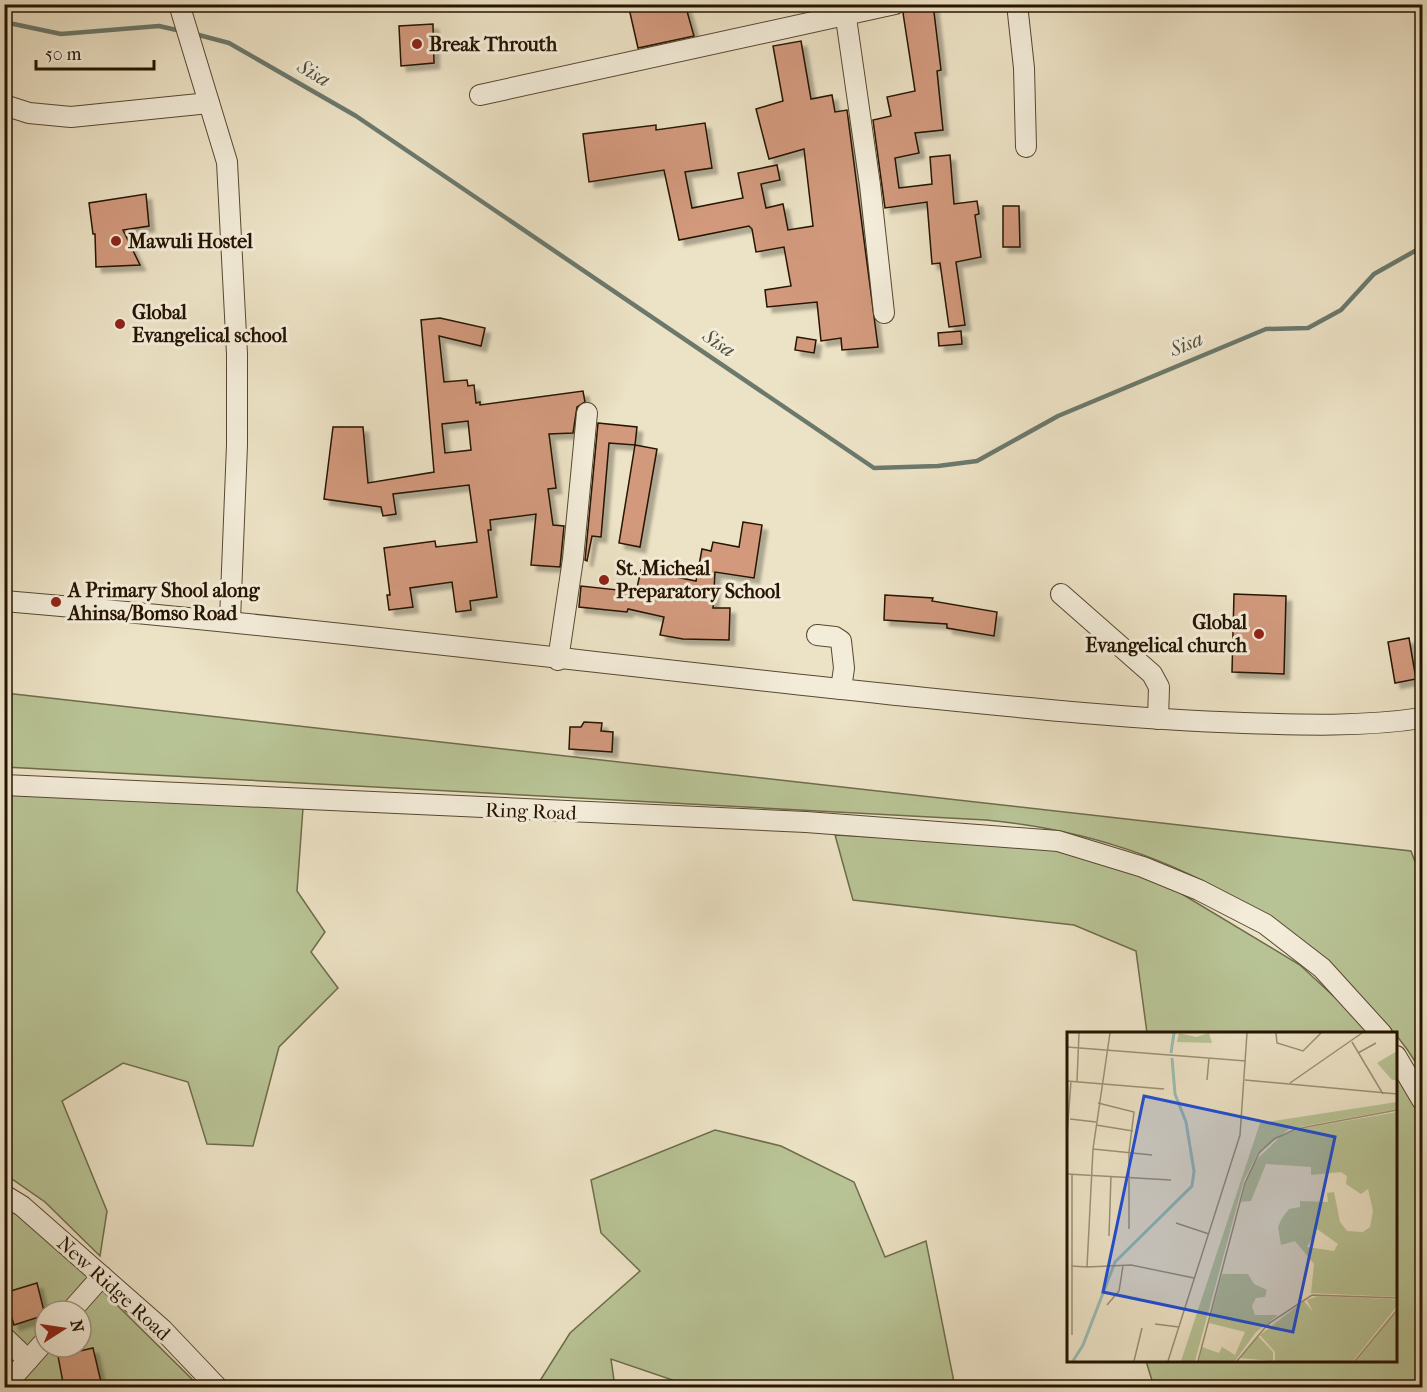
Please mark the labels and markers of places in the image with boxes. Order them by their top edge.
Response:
place label: Break Throuth [429,33,558,56]
marker: Break Throuth [410,37,424,51]
place label: Mawuli Hostel [127,230,253,253]
marker: Mawuli Hostel [109,234,123,248]
place label: Global Evangelical school [132,301,288,347]
marker: Global Evangelical school [113,317,127,331]
place label: St. Micheal Preparatory School [616,557,781,603]
marker: St. Micheal Preparatory School [597,573,611,587]
place label: A Primary Shool along Ahinsa/Bomso Road [66,579,261,625]
marker: A Primary Shool along Ahinsa/Bomso Road [49,595,63,609]
place label: Global Evangelical church [1085,611,1248,657]
marker: Global Evangelical church [1252,627,1266,641]

